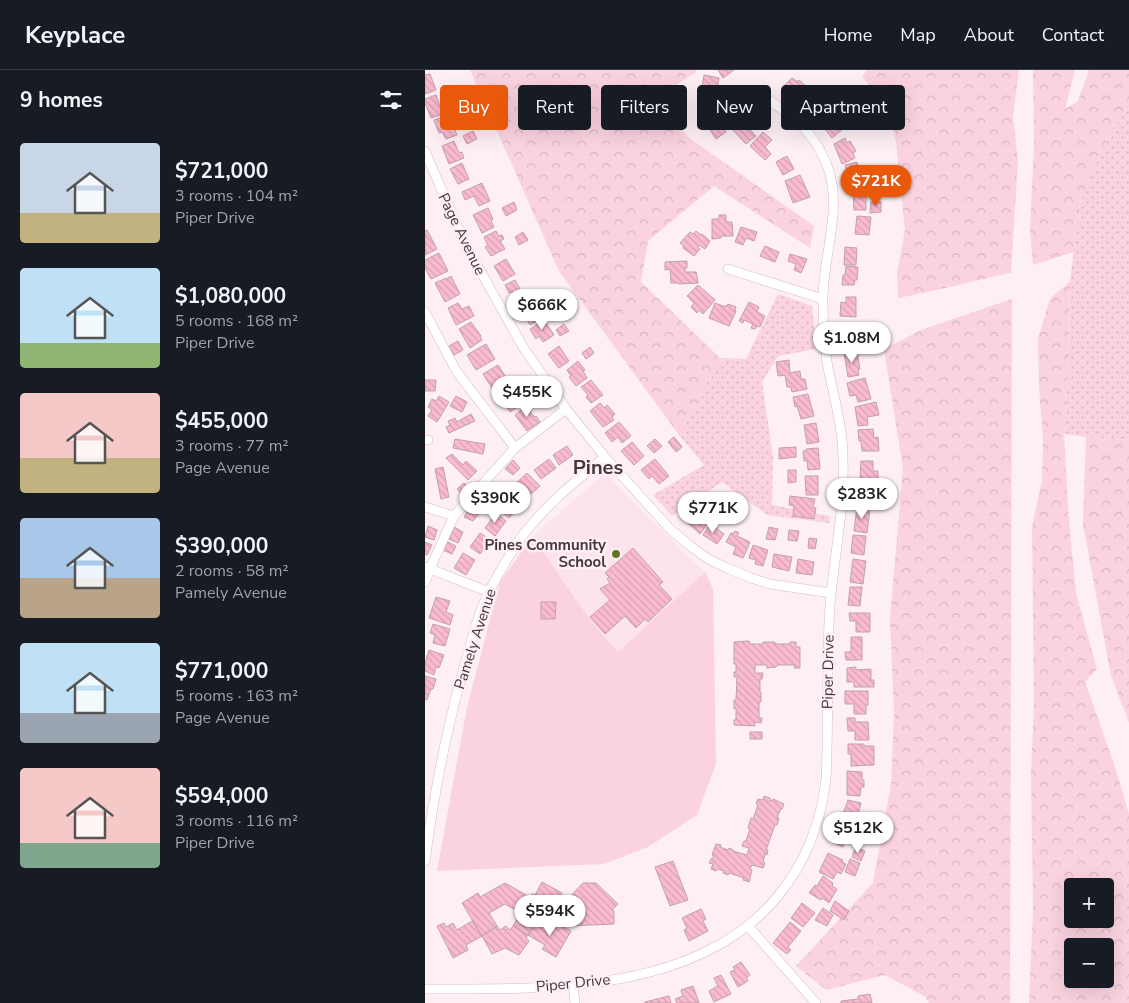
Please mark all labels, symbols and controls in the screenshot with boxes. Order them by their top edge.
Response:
text: Keyplace [25,19,125,51]
text: Home [824,23,872,47]
text: Map [900,23,936,47]
text: About [964,23,1014,47]
text: Contact [1042,23,1104,47]
chip: Buy [440,85,508,130]
chip: Rent [518,85,591,130]
chip: Filters [601,85,687,130]
chip: New [697,85,771,130]
chip: Apartment [781,85,905,130]
text: 9 homes [20,86,103,114]
icon: filters [377,86,405,114]
text: $721,000 [175,157,268,185]
icon: home [60,163,120,223]
pin: $721K [841,164,911,207]
text: $721K [851,170,901,192]
text: 3 rooms · 104 m² [175,185,298,207]
street label: Page Avenue [434,190,490,278]
text: Piper Drive [175,207,254,229]
text: $1,080,000 [175,282,286,310]
icon: home [60,288,120,348]
pin: $666K [507,288,577,331]
text: $666K [517,294,567,316]
text: 5 rooms · 168 m² [175,310,298,332]
pin: $1.08M [811,322,893,364]
text: $1.08M [824,327,880,349]
text: Piper Drive [175,332,254,354]
pin: $455K [492,376,562,418]
text: $455K [502,381,552,403]
text: $455,000 [175,407,268,435]
icon: home [60,413,120,473]
text: 3 rooms · 77 m² [175,435,288,457]
district label: Pines [573,454,623,481]
text: Page Avenue [175,457,270,479]
pin: $283K [827,478,897,520]
pin: $390K [460,482,530,524]
text: $283K [837,483,887,505]
text: $390K [470,487,520,509]
pin: $771K [678,492,748,534]
text: $771K [688,497,738,519]
text: $390,000 [175,532,268,560]
place label: Pines Community School [484,535,606,572]
icon: home [60,538,120,598]
marker: Pines Community School [610,548,622,560]
text: 2 rooms · 58 m² [175,560,288,582]
text: Pamely Avenue [175,582,287,604]
street label: Pamely Avenue [449,586,501,692]
street label: Piper Drive [817,635,839,709]
text: $771,000 [175,657,268,685]
icon: home [60,663,120,723]
text: 5 rooms · 163 m² [175,685,298,707]
text: Page Avenue [175,707,270,729]
text: $594,000 [175,782,268,810]
icon: home [60,788,120,848]
text: 3 rooms · 116 m² [175,810,298,832]
pin: $512K [823,812,893,854]
text: $512K [833,817,883,839]
text: Piper Drive [175,832,254,854]
map controls [1064,878,1114,988]
button: + [1064,878,1114,928]
pin: $594K [515,894,585,937]
text: $594K [525,900,575,922]
button: − [1064,938,1114,988]
street label: Piper Drive [535,969,611,997]

